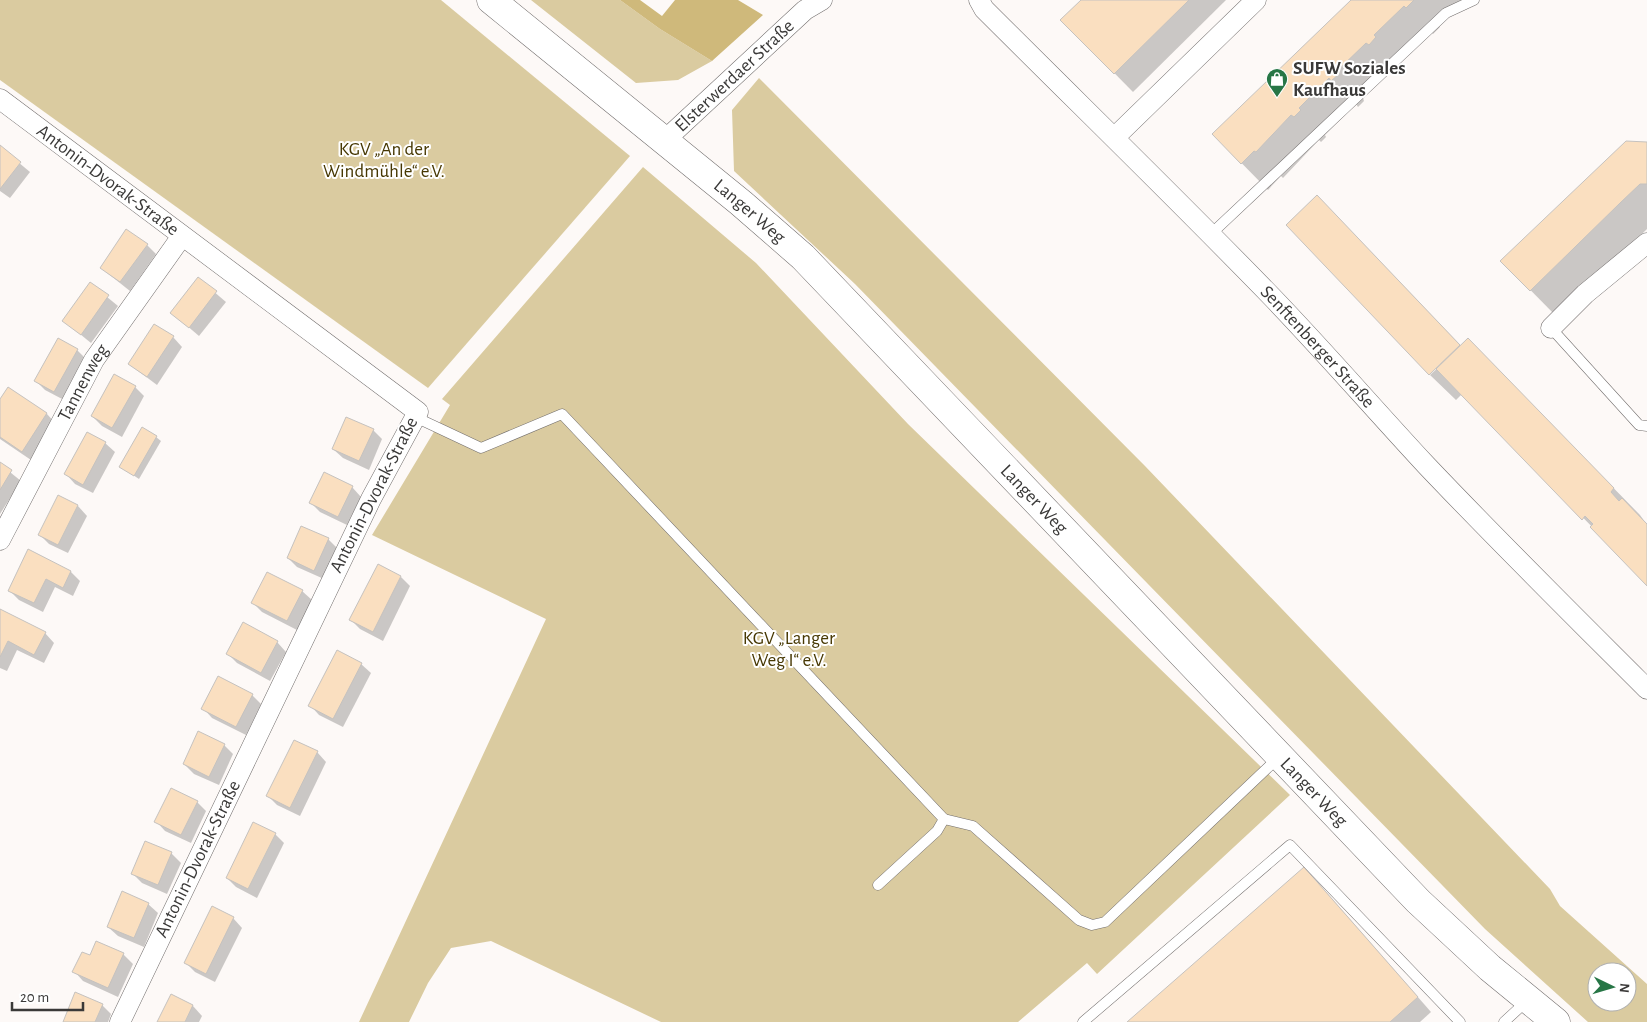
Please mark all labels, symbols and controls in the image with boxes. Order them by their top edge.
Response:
street label: Elsterwerdaer Straße [671,16,798,135]
place label: SUFW Soziales Kaufhaus [1293,59,1406,100]
shop icon: SUFW Soziales Kaufhaus [1265,67,1289,98]
street label: Antonin-Dvorak-Straße [34,121,183,239]
park label: KGV „An der Windmühle“ e.V. [323,140,445,181]
street label: Langer Weg [710,176,790,247]
street label: Senftenberger Straße [1257,282,1378,411]
street label: Tannenweg [54,340,112,424]
street label: Antonin-Dvorak-Straße [327,414,421,576]
street label: Langer Weg [997,461,1072,538]
park label: KGV „Langer Weg I“ e.V. [743,629,835,670]
street label: Langer Weg [1277,754,1352,831]
street label: Antonin-Dvorak-Straße [152,778,244,940]
north arrow [1587,962,1637,1012]
scale bar [12,980,84,1012]
text: N [1617,983,1631,994]
text: 20 m [20,990,49,1005]

